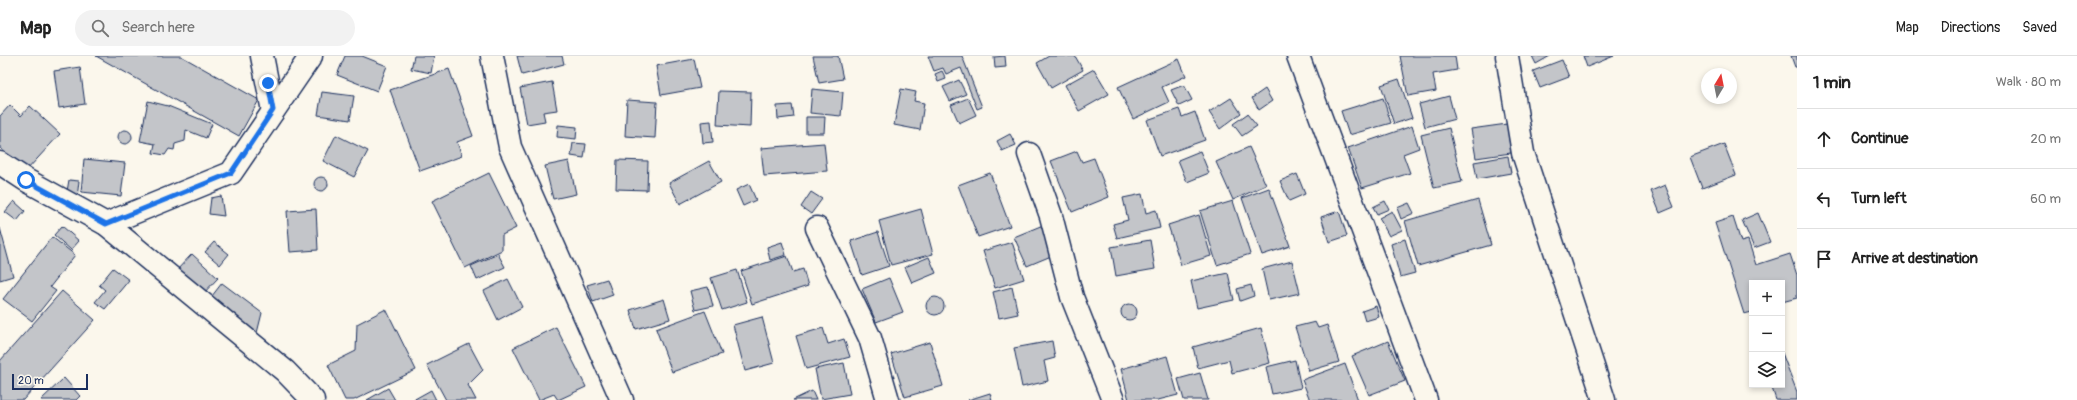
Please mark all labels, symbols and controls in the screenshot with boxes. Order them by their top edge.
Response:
search box [75,10,355,46]
text: Map [20,16,51,40]
icon: search [89,17,111,39]
text: Search here [121,18,195,37]
text: Map [1896,19,1919,36]
text: Directions [1941,19,2000,36]
text: Saved [2022,19,2057,36]
north arrow [1701,68,1737,104]
text: 1 min [1813,72,1851,93]
route end [259,74,277,92]
text: Walk · 80 m [1996,74,2061,90]
icon: ahead [1813,128,1835,150]
text: Continue [1851,129,1909,148]
text: 20 m [2030,131,2061,147]
route start [17,171,35,189]
icon: left [1813,188,1835,210]
text: Turn left [1851,189,1907,208]
text: 60 m [2030,191,2061,207]
icon: arrive [1813,248,1835,270]
text: Arrive at destination [1851,249,1978,268]
map controls [1749,280,1785,388]
button: + [1749,280,1785,316]
button: − [1749,316,1785,352]
button: layers [1749,352,1785,388]
scale bar [12,372,88,391]
text: 20 m [18,374,44,387]

